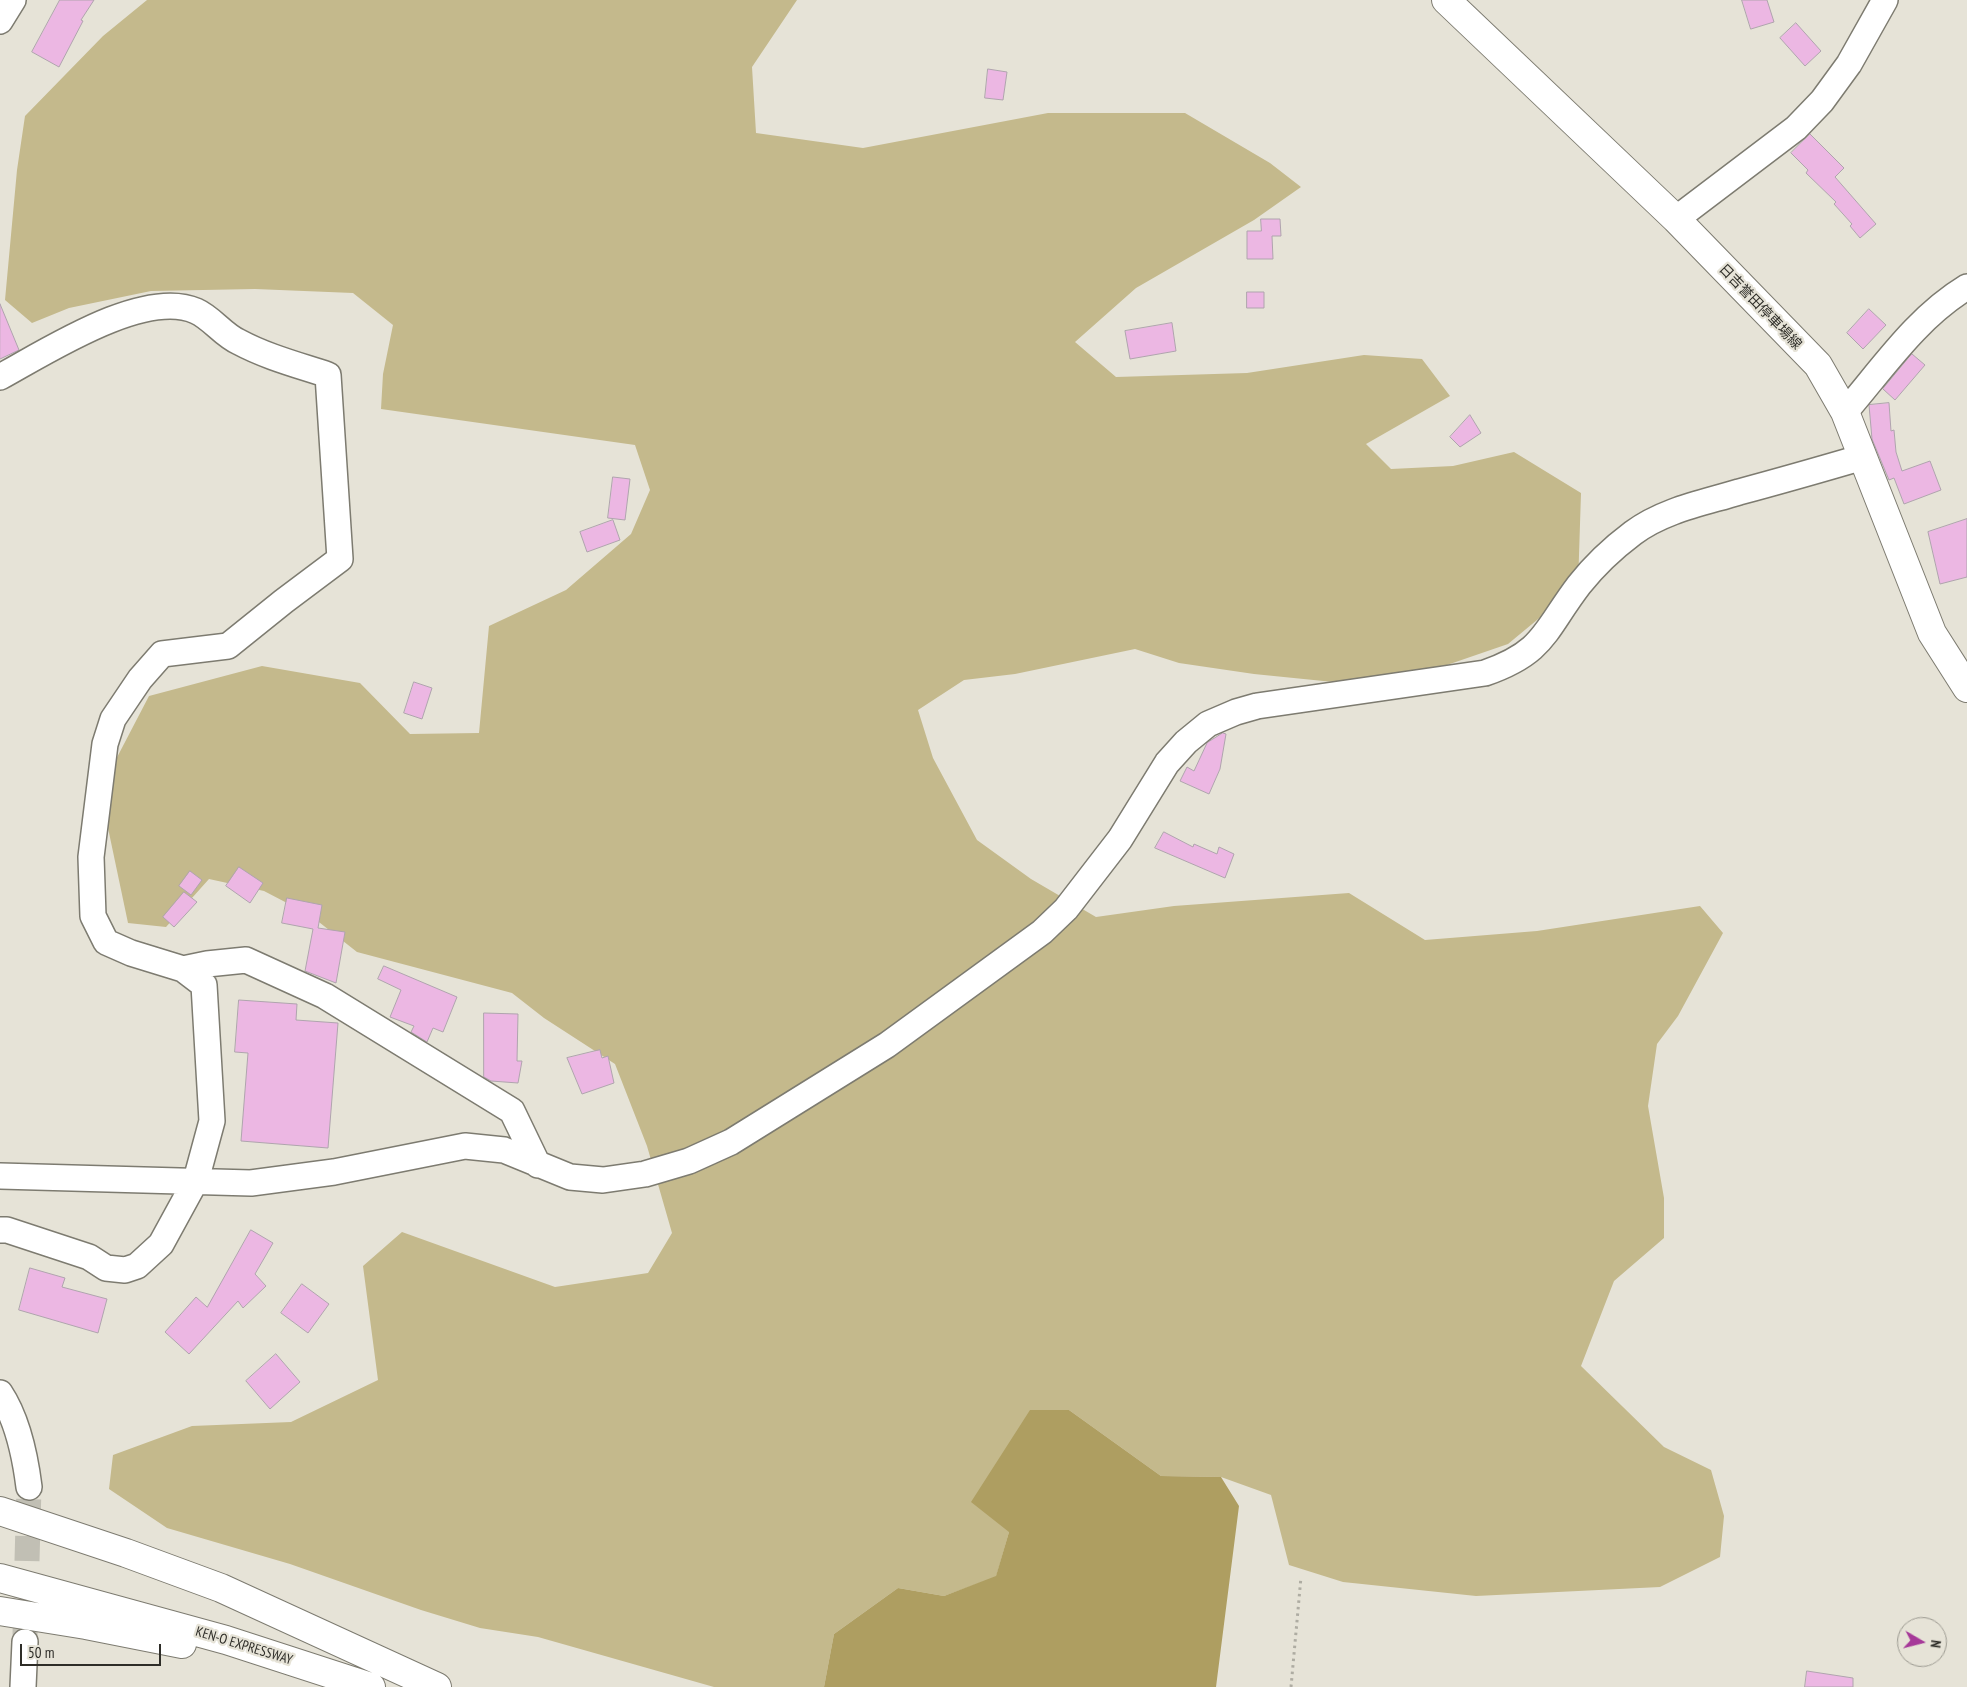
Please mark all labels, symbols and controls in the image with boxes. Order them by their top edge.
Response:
street label: 日吉誉田停車場線 [1715,261,1805,353]
north arrow [1897,1617,1947,1667]
street label: KEN-O EXPRESSWAY [194,1623,294,1669]
scale bar [22,1634,164,1666]
text: N [1926,1639,1945,1649]
text: 50 m [28,1643,54,1662]

